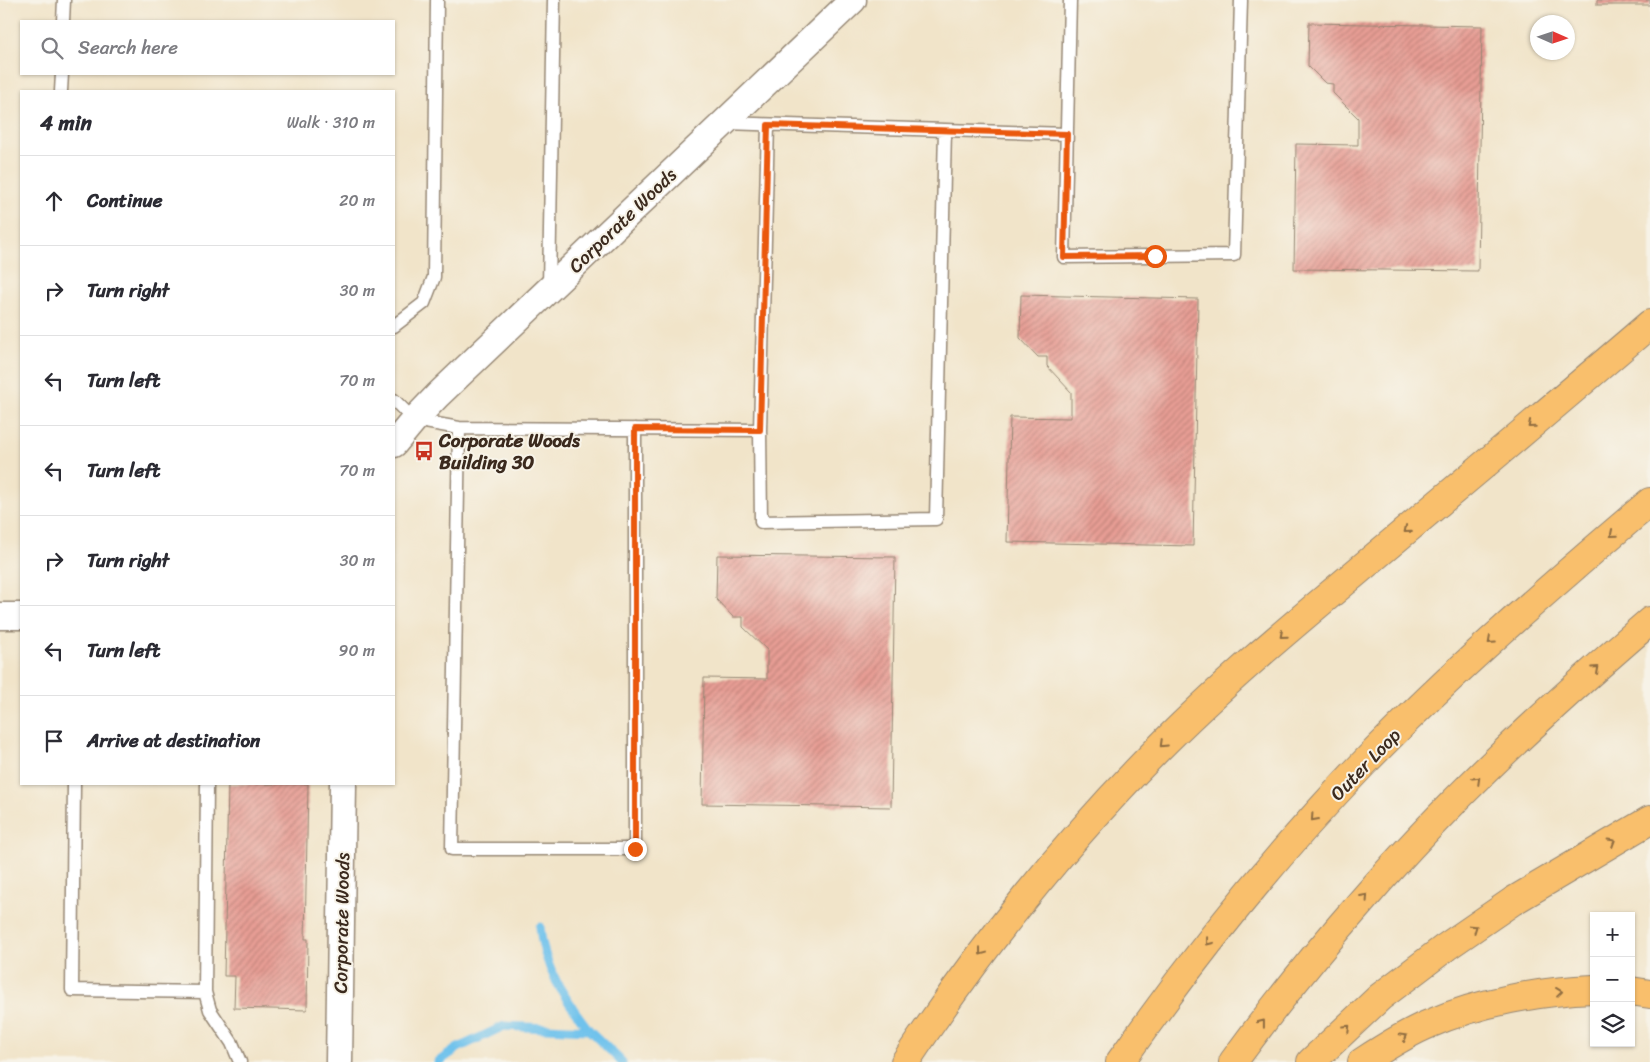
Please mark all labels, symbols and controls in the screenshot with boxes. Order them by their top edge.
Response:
north arrow [1530,15,1575,60]
search box [20,20,395,75]
text: Search here [78,31,178,64]
icon: search [38,34,66,62]
text: 4 min [40,104,92,142]
text: Walk · 310 m [287,108,375,137]
street label: Corporate Woods [560,159,685,281]
text: Continue [87,184,163,217]
text: 20 m [339,186,375,215]
icon: ahead [40,187,68,215]
route start [1144,245,1167,268]
text: Turn right [87,274,169,307]
text: 30 m [340,276,375,305]
icon: right [40,277,68,305]
text: Turn left [87,364,160,397]
text: 70 m [339,366,375,395]
icon: left [40,367,68,395]
one-way arrow [1528,420,1537,429]
place label: Corporate Woods Building 30 [438,424,581,479]
bus stop icon: Corporate Woods Building 30 [413,440,435,462]
text: Turn left [87,454,160,487]
text: 70 m [339,456,375,485]
icon: left [40,457,68,485]
one-way arrow [1404,524,1413,533]
one-way arrow [1609,528,1618,537]
text: Turn right [87,544,169,577]
text: 30 m [340,546,375,575]
icon: right [40,547,68,575]
one-way arrow [1279,629,1288,638]
text: Turn left [87,634,160,667]
text: 90 m [339,636,375,665]
one-way arrow [1488,636,1497,645]
icon: left [40,637,68,665]
one-way arrow [1590,665,1599,674]
street label: Outer Loop [1322,720,1409,809]
text: Arrive at destination [87,724,260,757]
icon: arrive [40,727,68,755]
one-way arrow [1160,738,1169,747]
one-way arrow [1471,776,1480,785]
one-way arrow [1311,812,1320,821]
route end [624,838,647,861]
one-way arrow [1607,838,1616,848]
street label: Corporate Woods [324,852,359,994]
one-way arrow [1359,894,1368,903]
map controls [1590,912,1635,1047]
button: + [1590,912,1635,957]
one-way arrow [1468,925,1478,934]
one-way arrow [1207,936,1215,945]
one-way arrow [980,946,988,955]
button: − [1590,957,1635,1002]
one-way arrow [1555,987,1563,998]
button: layers [1590,1002,1635,1047]
one-way arrow [1256,1019,1265,1029]
one-way arrow [1341,1025,1350,1034]
one-way arrow [1399,1034,1408,1044]

